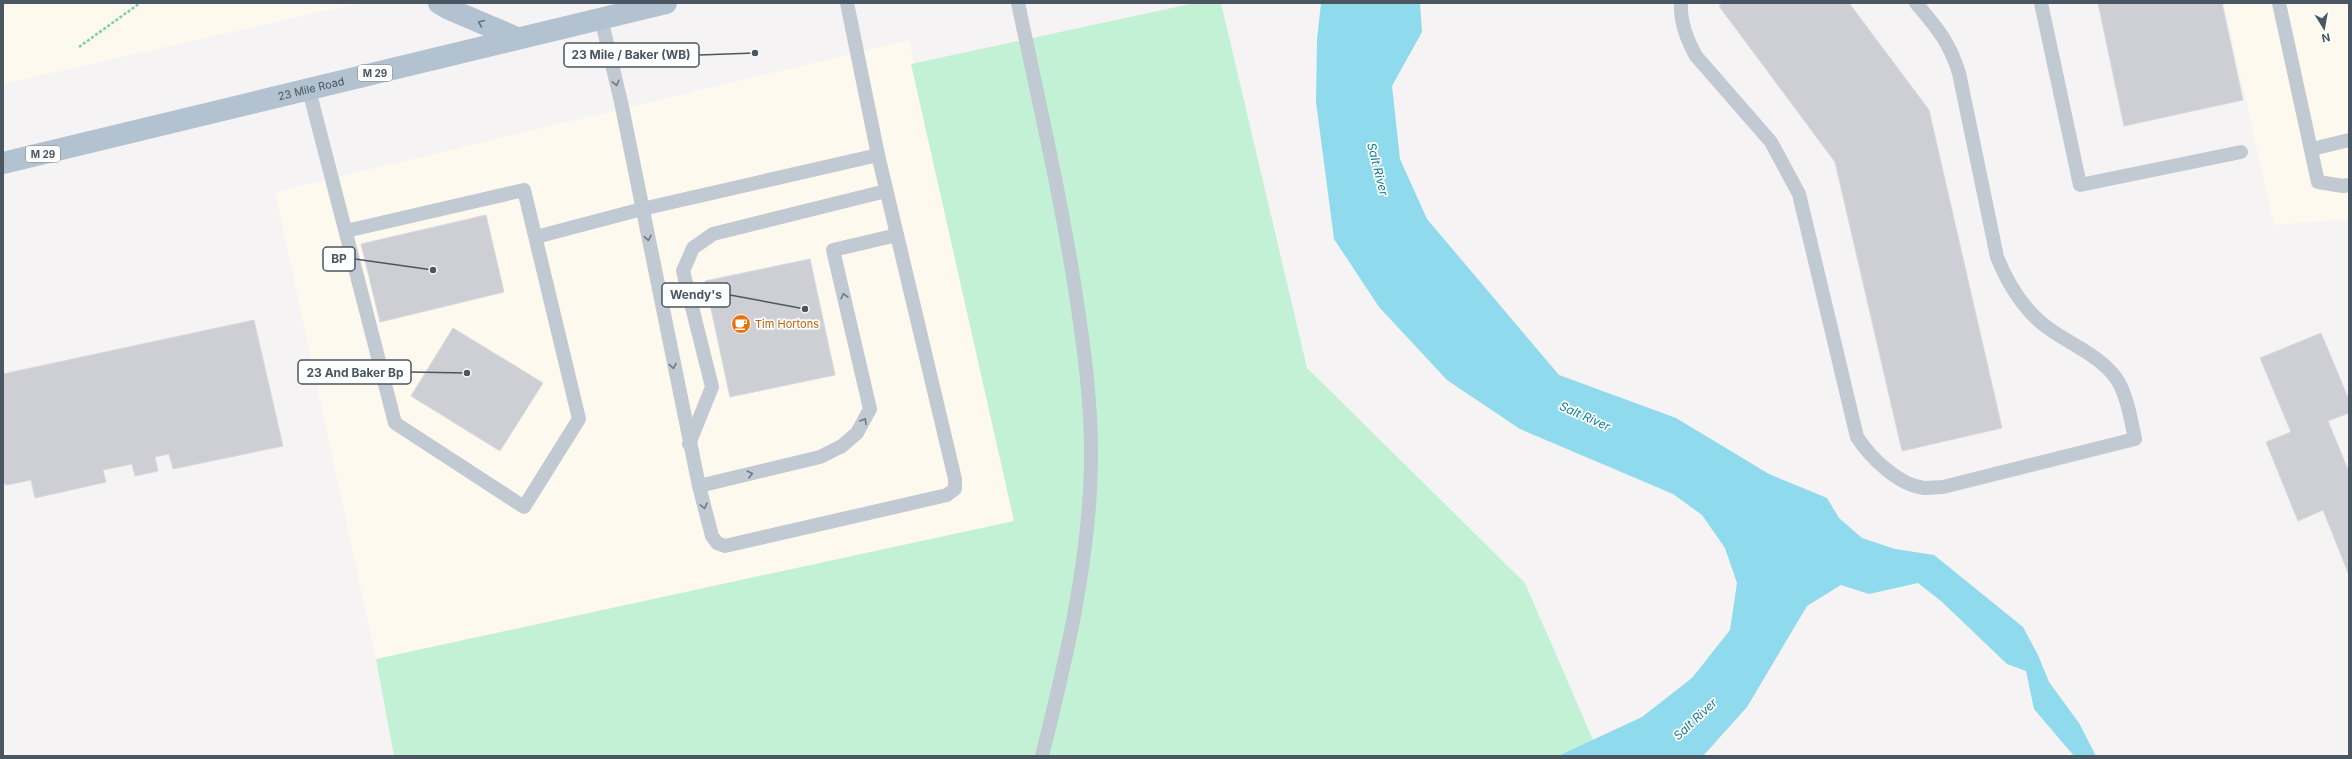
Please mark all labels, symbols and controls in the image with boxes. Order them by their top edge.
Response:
north arrow [2304,8,2344,48]
one-way arrow [478,20,486,28]
text: N [2320,30,2331,45]
callout: 23 Mile / Baker (WB) [564,43,699,67]
text: 23 Mile / Baker (WB) [571,47,691,62]
road number: M 29 [358,65,392,81]
street label: 23 Mile Road [276,74,346,103]
one-way arrow [612,80,620,86]
water label: Salt River [1364,141,1392,197]
road number: M 29 [26,146,60,162]
one-way arrow [644,235,652,241]
callout: BP [323,247,355,271]
text: BP [331,251,347,266]
callout: Wendy's [662,283,730,307]
text: Wendy's [670,287,722,302]
one-way arrow [840,292,848,299]
cafe icon: Tim Hortons [730,313,752,335]
place label: Tim Hortons [755,317,819,331]
callout: 23 And Baker Bp [298,360,411,384]
one-way arrow [669,362,677,369]
text: 23 And Baker Bp [307,365,404,380]
water label: Salt River [1557,398,1613,434]
one-way arrow [859,418,866,425]
one-way arrow [747,470,754,478]
one-way arrow [699,502,708,509]
water label: Salt River [1670,695,1720,743]

